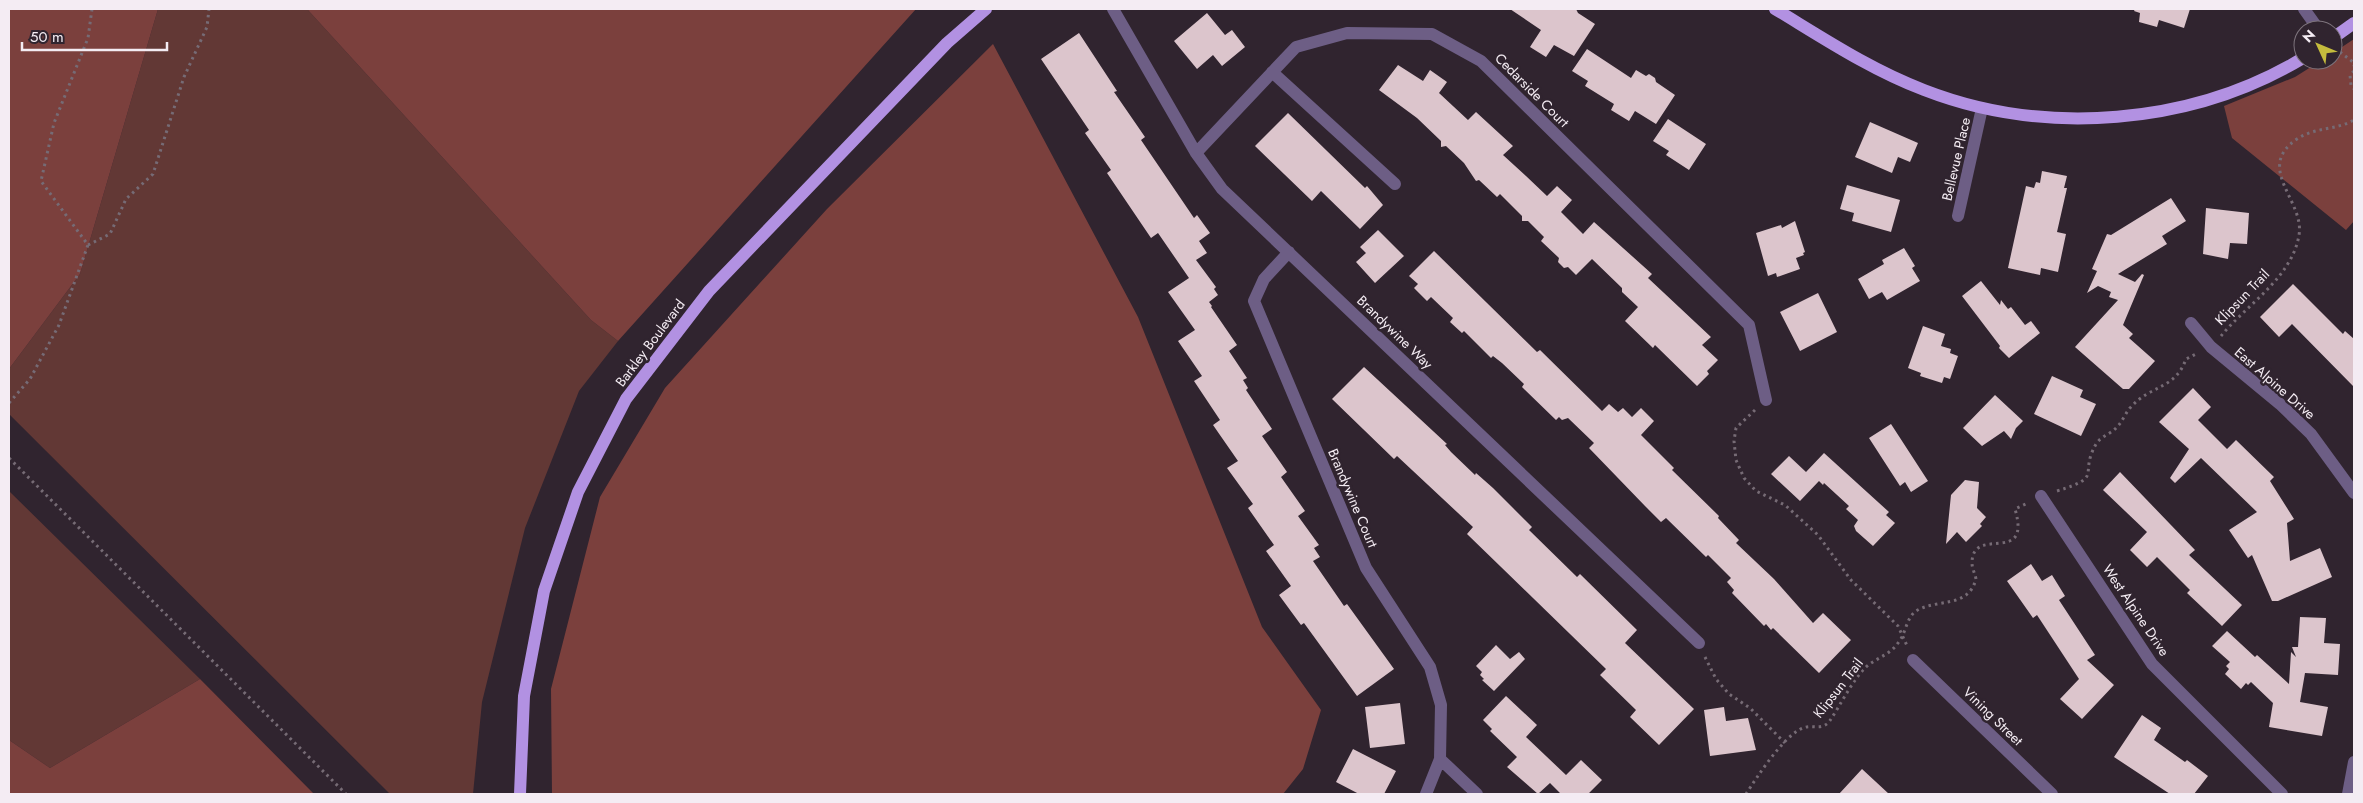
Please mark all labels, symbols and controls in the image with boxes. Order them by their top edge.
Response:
scale bar [22,20,168,52]
north arrow [2293,20,2343,70]
text: N [2298,25,2320,47]
text: 50 m [30,26,64,48]
street label: Cedarside Court [1490,48,1574,132]
street label: Bellevue Place [1937,115,1975,203]
street label: Klipsun Trail [2210,264,2274,330]
street label: Brandywine Way [1353,291,1438,374]
street label: Barkley Boulevard [610,295,690,391]
street label: East Alpine Drive [2230,342,2320,424]
street label: Brandywine Court [1323,445,1383,551]
street label: West Alpine Drive [2098,560,2174,660]
street label: Klipsun Trail [1808,654,1868,722]
street label: Vining Street [1958,682,2028,750]

